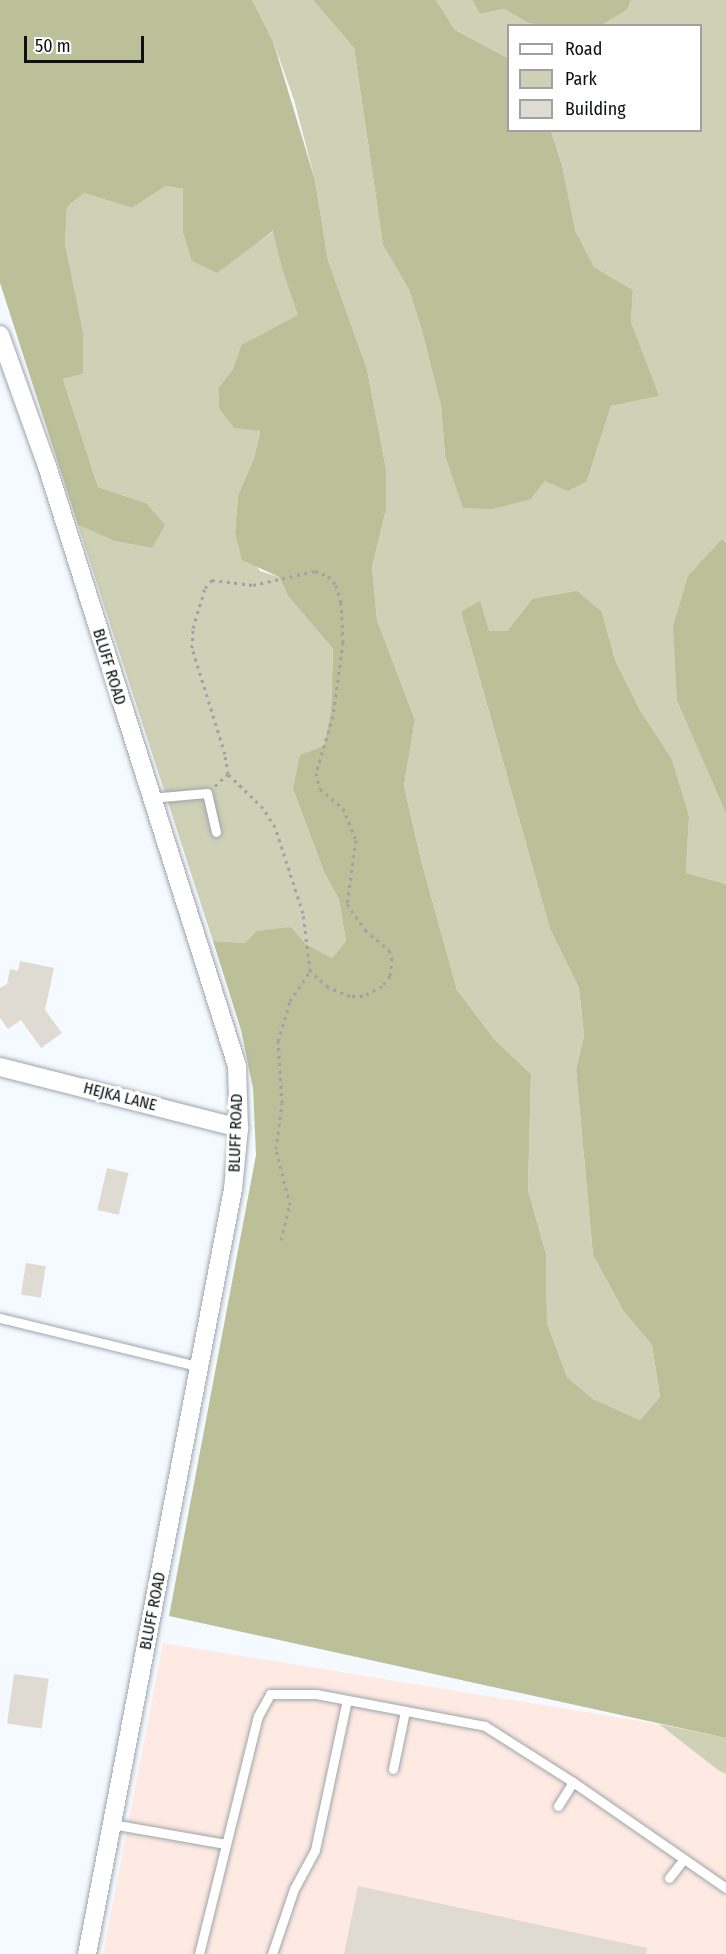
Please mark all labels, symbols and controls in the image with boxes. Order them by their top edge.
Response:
scale bar [27,24,147,62]
legend [507,24,702,132]
text: 50 m [35,35,71,57]
text: Road [565,38,602,60]
text: Park [565,68,597,90]
text: Building [565,98,626,120]
street label: BLUFF ROAD [88,626,130,708]
street label: HEJKA LANE [81,1079,159,1115]
street label: BLUFF ROAD [225,1093,247,1173]
street label: BLUFF ROAD [136,1570,170,1652]

